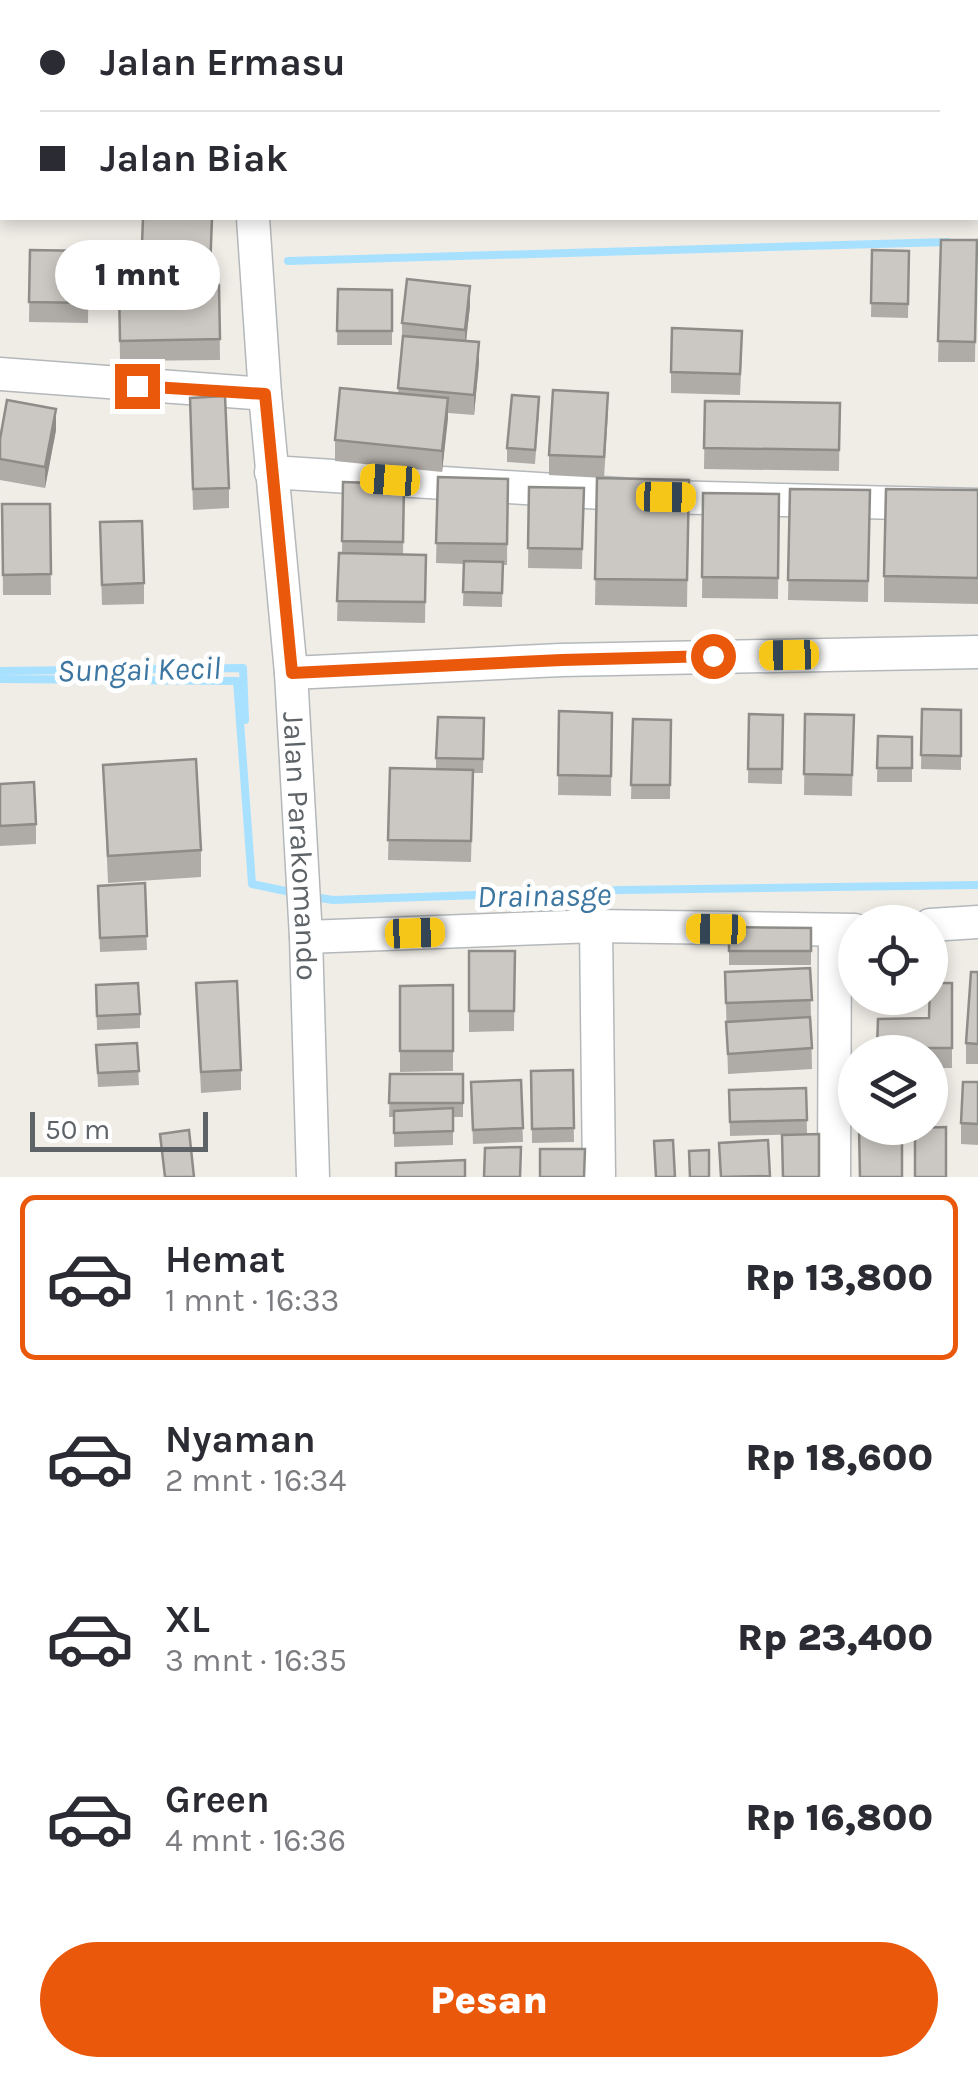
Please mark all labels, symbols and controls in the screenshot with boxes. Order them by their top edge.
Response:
text: Jalan Ermasu [100,40,346,85]
text: Jalan Biak [100,136,288,181]
callout: 1 mnt [54,241,220,311]
text: 1 mnt [95,256,180,293]
route end [115,364,160,409]
car [359,463,421,497]
car [636,481,696,513]
route start [691,634,736,679]
car [759,639,819,671]
water label: Sungai Kecil [57,650,221,689]
street label: Jalan Parakomando [275,711,325,981]
water label: Drainasge [476,876,612,915]
map controls [838,905,948,1145]
button: locate [838,905,948,1015]
car [686,913,746,945]
car [384,917,446,949]
button: layers [838,1035,948,1145]
scale bar [30,1107,208,1152]
text: 50 m [45,1113,110,1146]
icon: car [45,1233,135,1323]
text: Hemat [165,1237,285,1282]
text: Rp 13,800 [745,1255,933,1300]
text: 1 mnt · 16:33 [165,1282,339,1319]
icon: car [45,1413,135,1503]
text: Nyaman [165,1417,316,1462]
text: Rp 18,600 [745,1435,933,1480]
text: 2 mnt · 16:34 [165,1462,346,1499]
icon: car [45,1593,135,1683]
text: XL [165,1597,210,1642]
text: Rp 23,400 [737,1615,933,1660]
text: 3 mnt · 16:35 [165,1642,347,1679]
icon: car [45,1773,135,1863]
text: Green [165,1777,270,1822]
text: Rp 16,800 [745,1795,933,1840]
text: 4 mnt · 16:36 [165,1822,346,1859]
button: Pesan [40,1942,938,2057]

